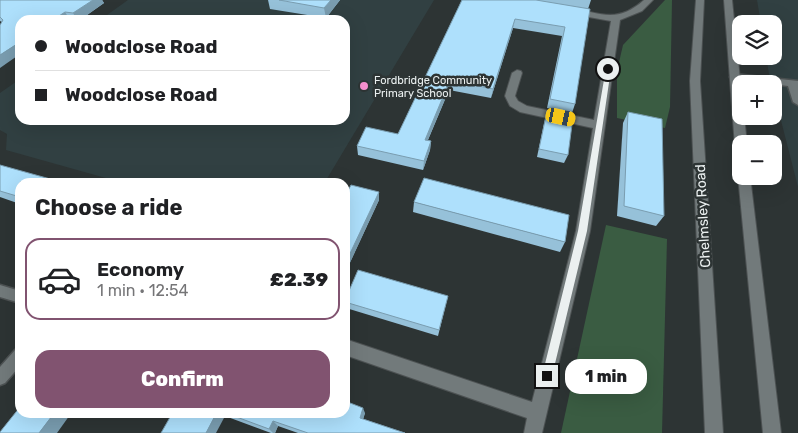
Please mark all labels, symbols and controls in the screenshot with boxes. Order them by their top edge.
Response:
map controls [732,15,782,185]
button: layers [732,15,782,65]
text: Woodclose Road [65,35,218,58]
route start [597,58,619,80]
place label: Fordbridge Community Primary School [374,74,492,100]
button: + [732,75,782,125]
marker: Fordbridge Community Primary School [358,80,370,92]
text: Woodclose Road [65,83,218,106]
car [544,107,577,127]
button: − [732,135,782,185]
street label: Chelmsley Road [692,164,714,268]
text: Choose a ride [35,194,182,221]
icon: car [37,257,82,302]
text: Economy [97,258,184,281]
text: £2.39 [270,268,328,291]
text: 1 min · 12:54 [97,281,188,300]
button: Confirm [35,350,330,408]
callout: 1 min [564,358,647,394]
route end [536,365,558,387]
text: 1 min [585,367,627,386]

